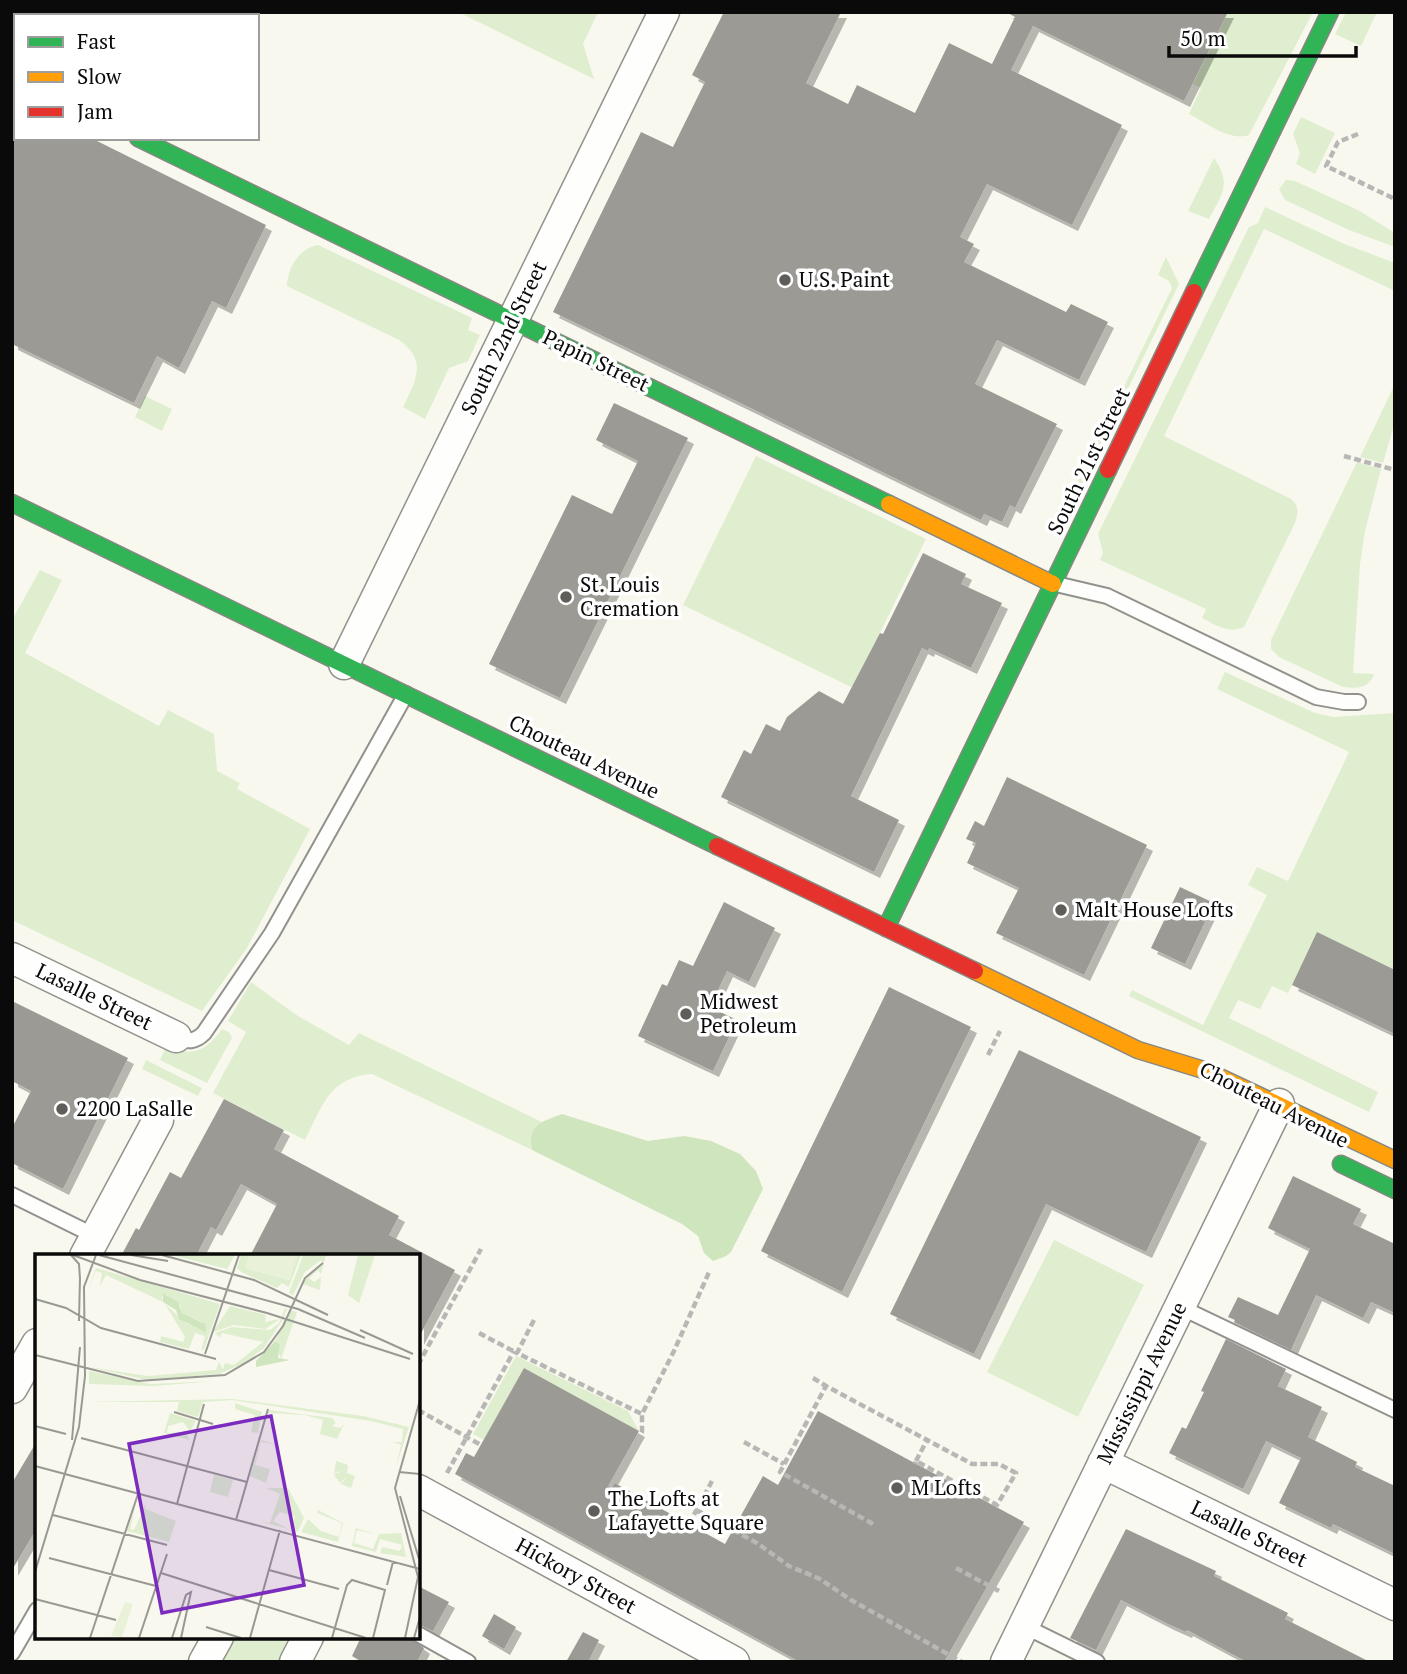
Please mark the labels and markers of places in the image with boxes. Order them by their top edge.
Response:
place label: U.S. Paint [799,265,890,293]
marker: U.S. Paint [777,272,793,288]
place label: St. Louis Cremation [580,570,680,622]
marker: St. Louis Cremation [558,589,574,605]
place label: Malt House Lofts [1075,895,1234,923]
marker: Malt House Lofts [1053,902,1069,918]
place label: Midwest Petroleum [700,987,797,1039]
marker: Midwest Petroleum [678,1006,694,1022]
place label: 2200 LaSalle [76,1094,193,1122]
marker: 2200 LaSalle [54,1101,70,1117]
place label: M Lofts [911,1473,981,1501]
marker: M Lofts [889,1480,905,1496]
place label: The Lofts at Lafayette Square [608,1484,764,1536]
marker: The Lofts at Lafayette Square [586,1503,602,1519]

